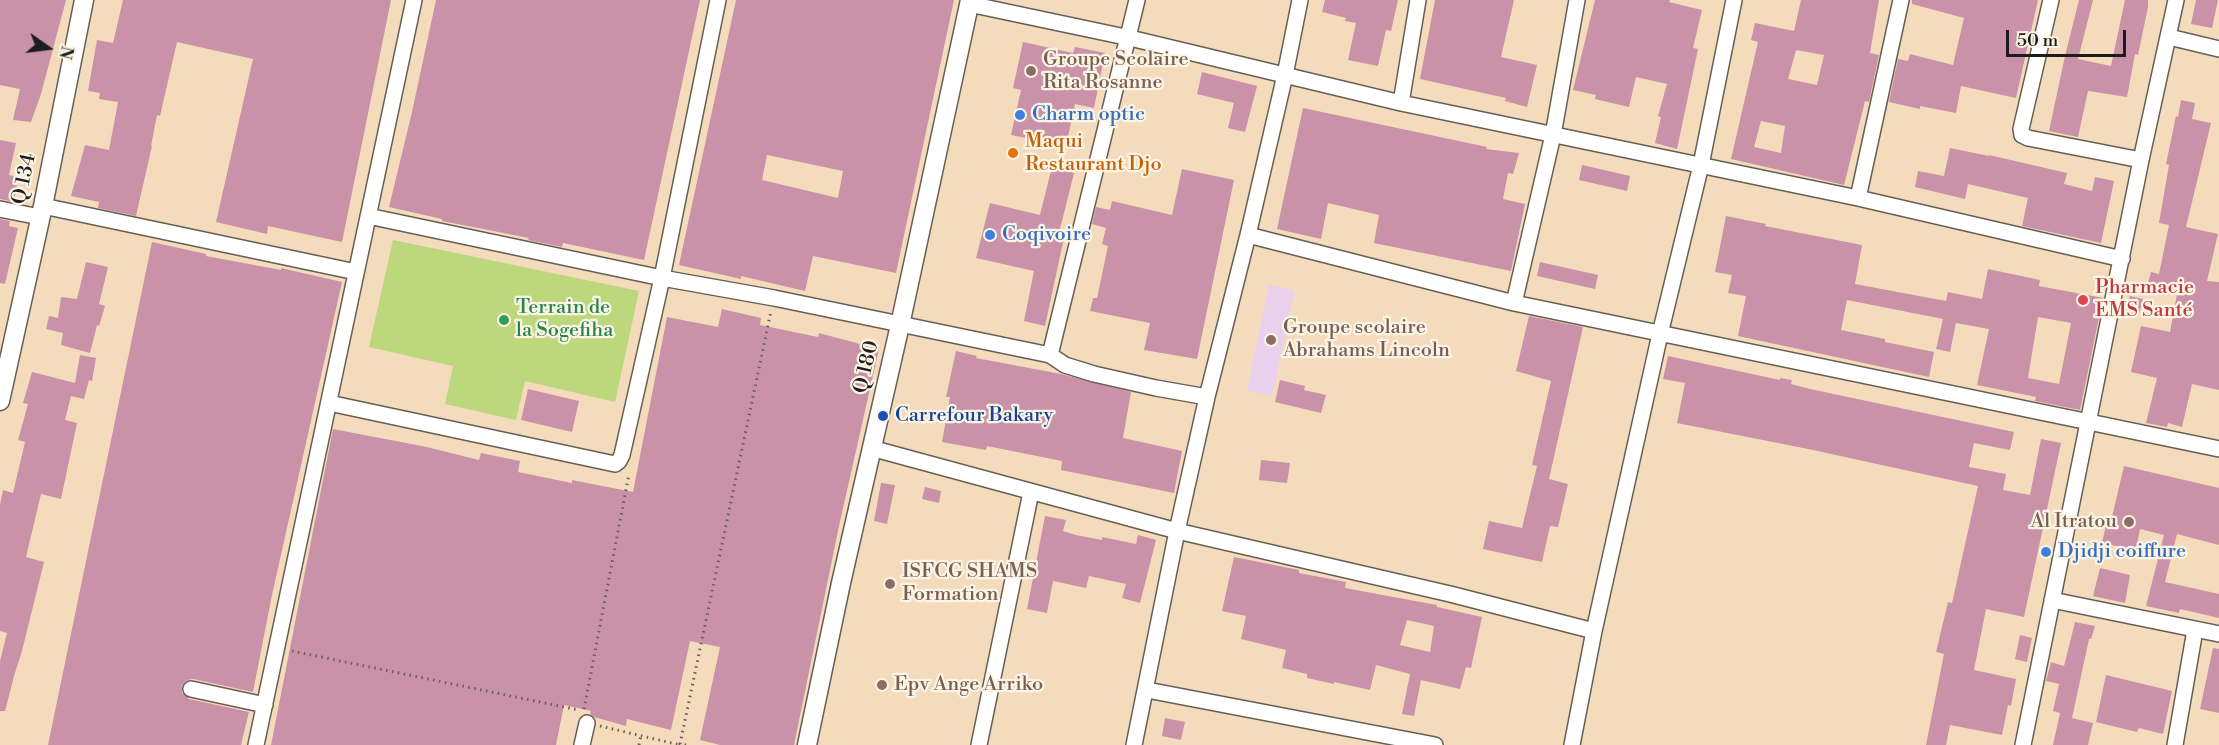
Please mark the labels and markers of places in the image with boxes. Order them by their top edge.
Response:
place label: Groupe Scolaire Rita Rosanne [1043,48,1189,95]
marker: Groupe Scolaire Rita Rosanne [1024,64,1038,78]
place label: Charm optic [1032,103,1145,127]
marker: Charm optic [1013,108,1027,122]
place label: Maqui Restaurant Djo [1025,130,1162,177]
marker: Maqui Restaurant Djo [1006,146,1020,160]
place label: Coqivoire [1002,223,1091,247]
marker: Coqivoire [983,228,997,242]
place label: Pharmacie EMS Santé [2095,276,2194,323]
marker: Pharmacie EMS Santé [2076,293,2090,307]
place label: Terrain de la Sogefiha [516,296,613,343]
marker: Terrain de la Sogefiha [497,313,511,327]
place label: Groupe scolaire Abrahams Lincoln [1283,316,1450,363]
marker: Groupe scolaire Abrahams Lincoln [1264,333,1278,347]
place label: Carrefour Bakary [895,404,1053,428]
marker: Carrefour Bakary [876,409,890,423]
place label: Al Itratou [2030,510,2117,534]
marker: Al Itratou [2122,515,2136,529]
place label: Djidji coiffure [2058,540,2186,564]
marker: Djidji coiffure [2039,545,2053,559]
place label: ISFCG SHAMS Formation [902,560,1037,607]
marker: ISFCG SHAMS Formation [883,577,897,591]
place label: Epv Ange Arriko [894,673,1043,697]
marker: Epv Ange Arriko [875,678,889,692]

